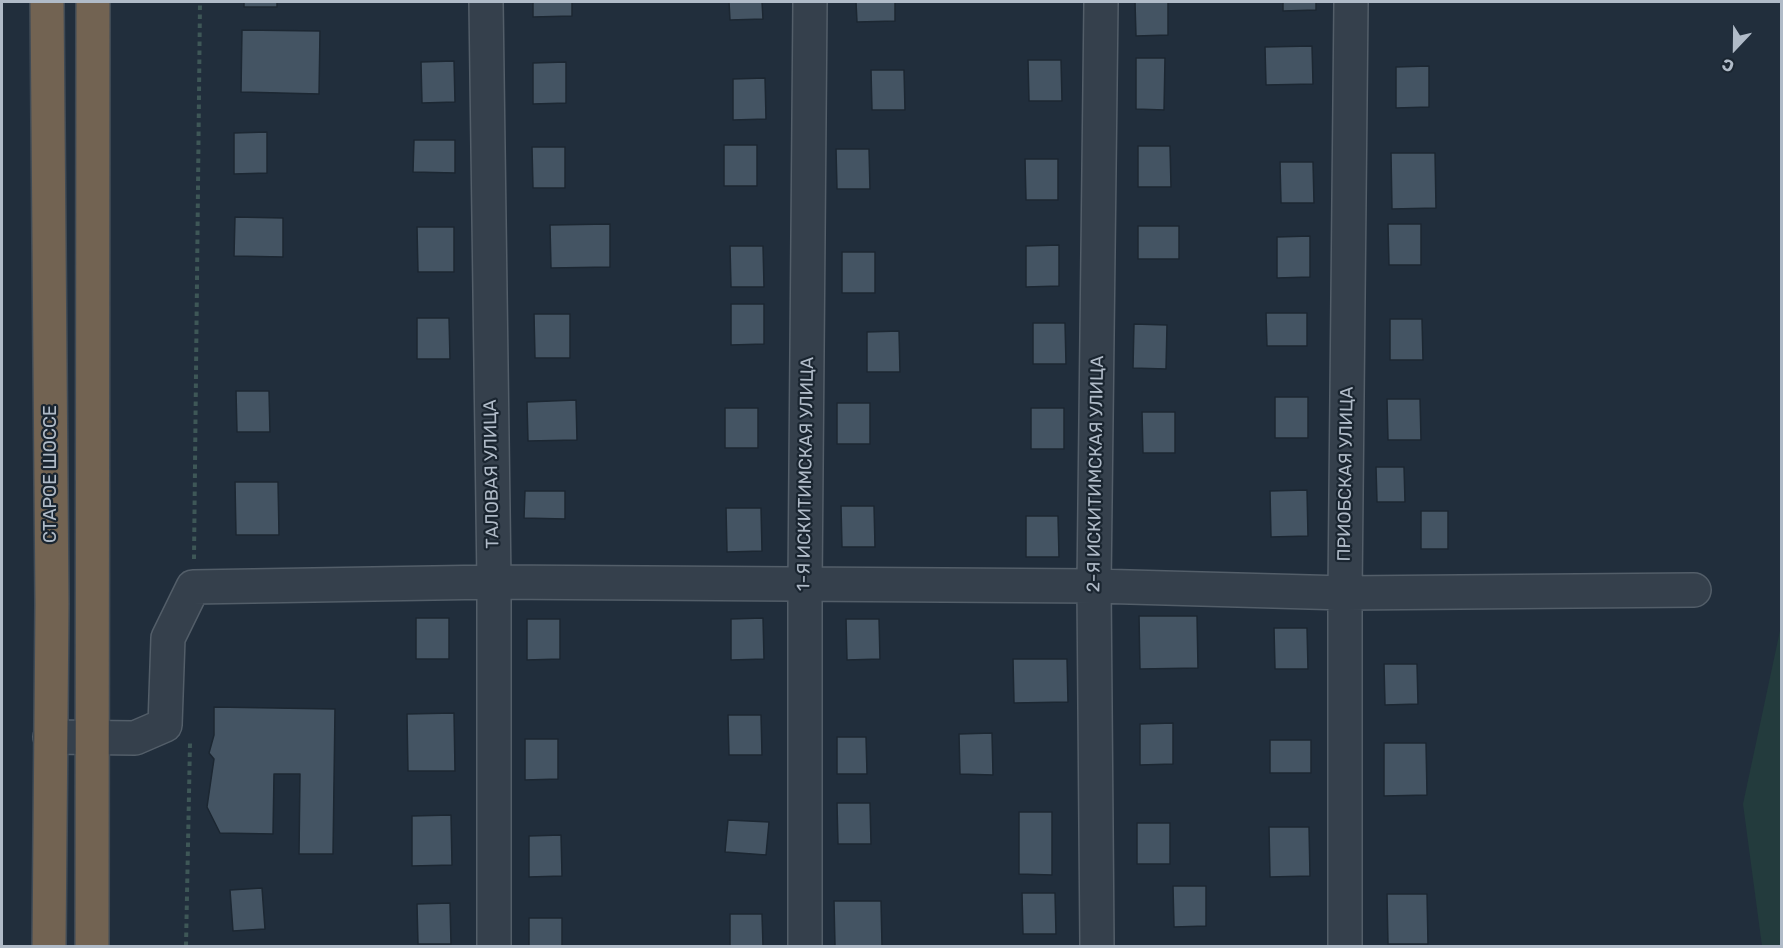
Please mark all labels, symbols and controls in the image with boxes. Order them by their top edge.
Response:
north arrow [1705,18,1765,78]
text: С [1719,54,1737,76]
street label: 2-Я ИСКИТИМСКАЯ УЛИЦА [1083,356,1109,592]
street label: 1-Я ИСКИТИМСКАЯ УЛИЦА [793,357,819,591]
street label: ПРИОБСКАЯ УЛИЦА [1334,386,1358,562]
street label: ТАЛОВАЯ УЛИЦА [480,399,504,549]
street label: СТАРОЕ ШОССЕ [40,405,62,543]

